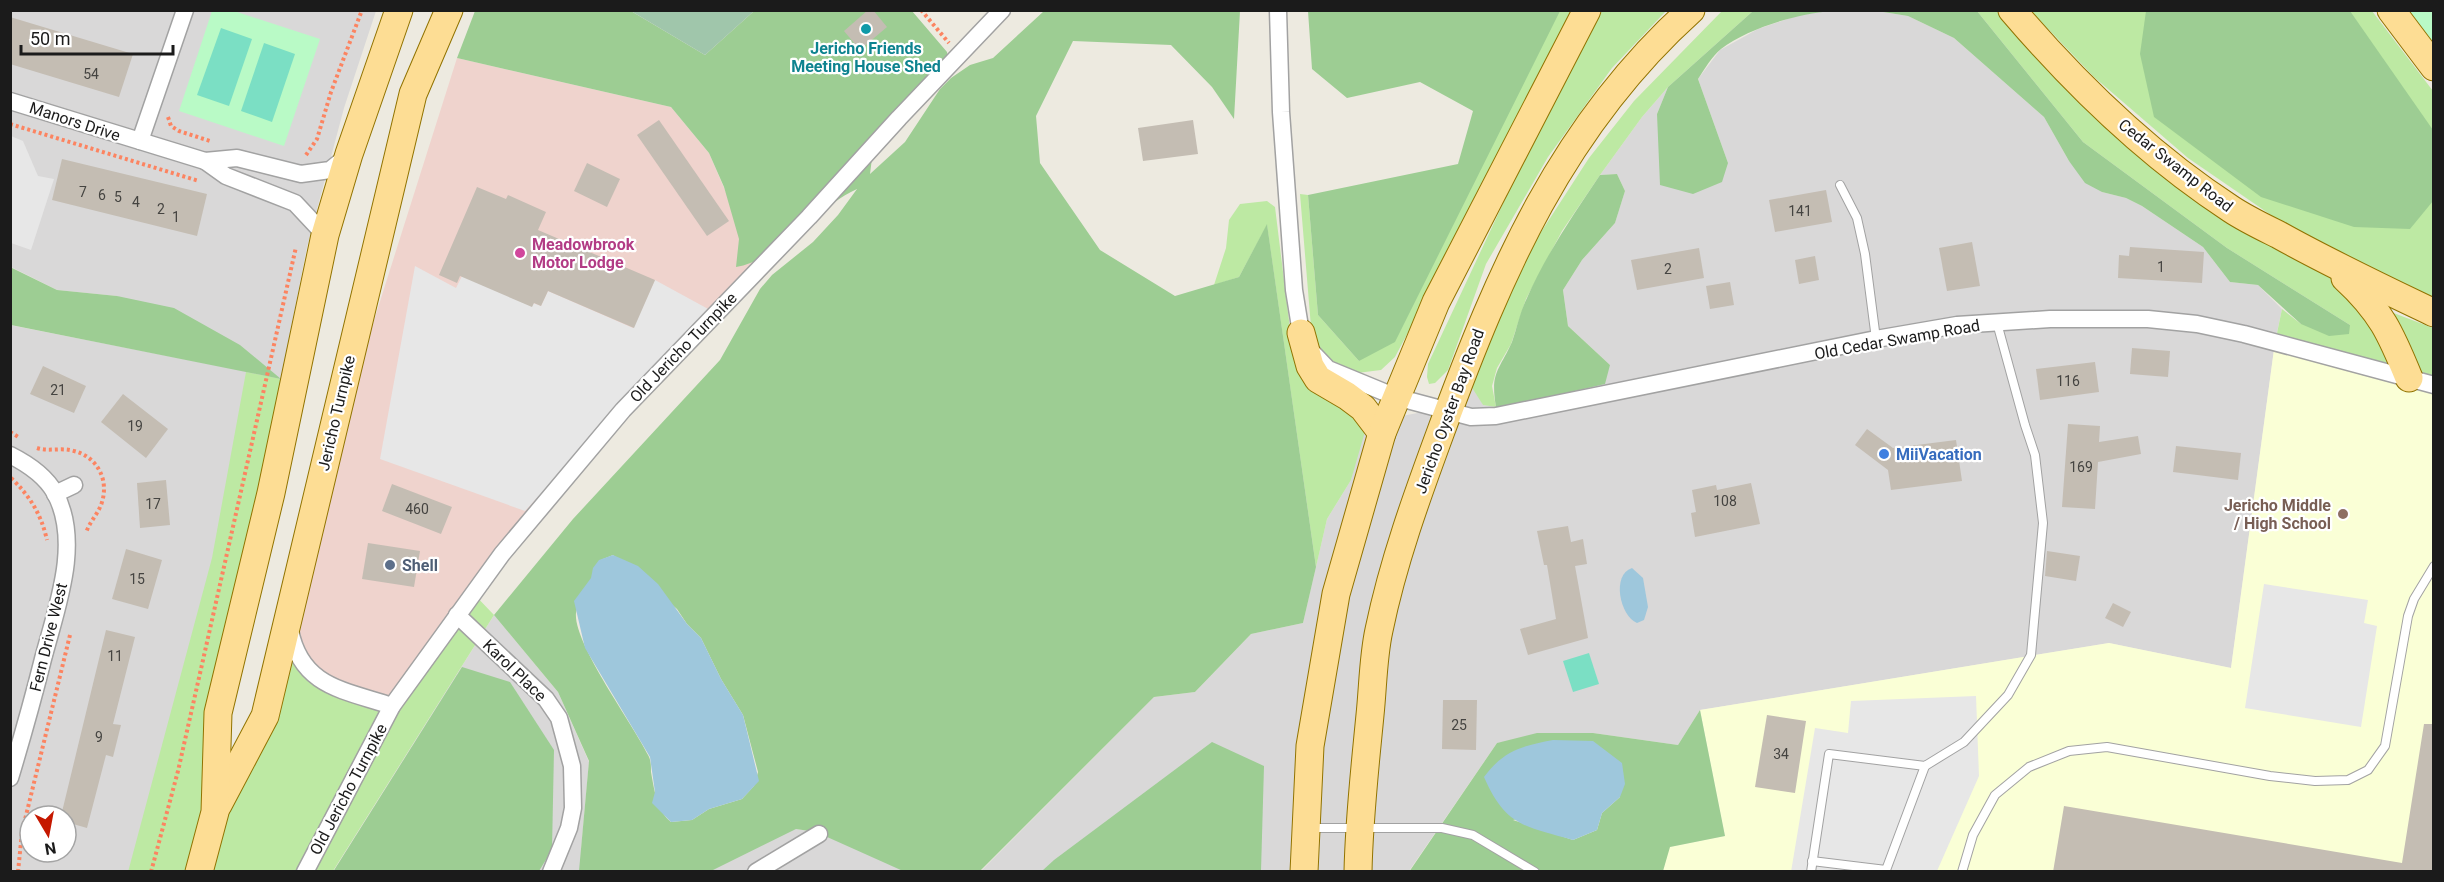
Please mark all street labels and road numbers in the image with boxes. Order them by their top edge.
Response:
street label: Manors Drive [27,98,123,145]
street label: Cedar Swamp Road [2115,115,2237,216]
street label: Old Jericho Turnpike [626,288,741,406]
street label: Old Cedar Swamp Road [1813,316,1981,363]
street label: Jericho Oyster Bay Road [1411,326,1488,496]
street label: Jericho Turnpike [314,354,359,473]
street label: Fern Drive West [26,581,71,693]
street label: Karol Place [479,636,550,705]
street label: Old Jericho Turnpike [306,720,391,858]

